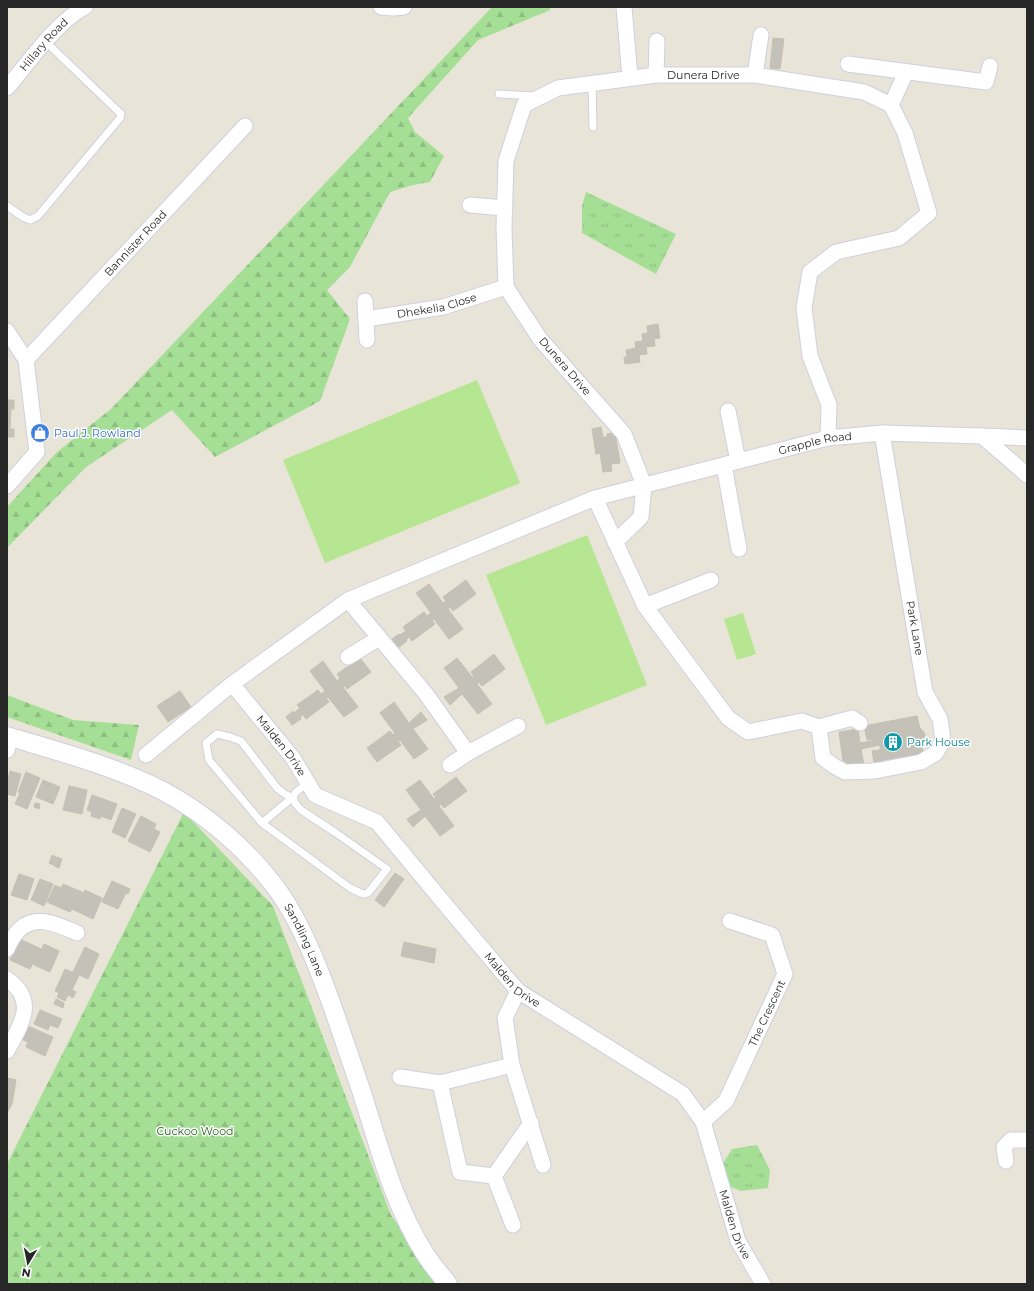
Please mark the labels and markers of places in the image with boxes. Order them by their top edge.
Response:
shop icon: Paul J. Rowland [29,422,51,444]
place label: Paul J. Rowland [54,426,141,440]
building icon: Park House [882,731,904,753]
place label: Park House [907,735,971,749]

